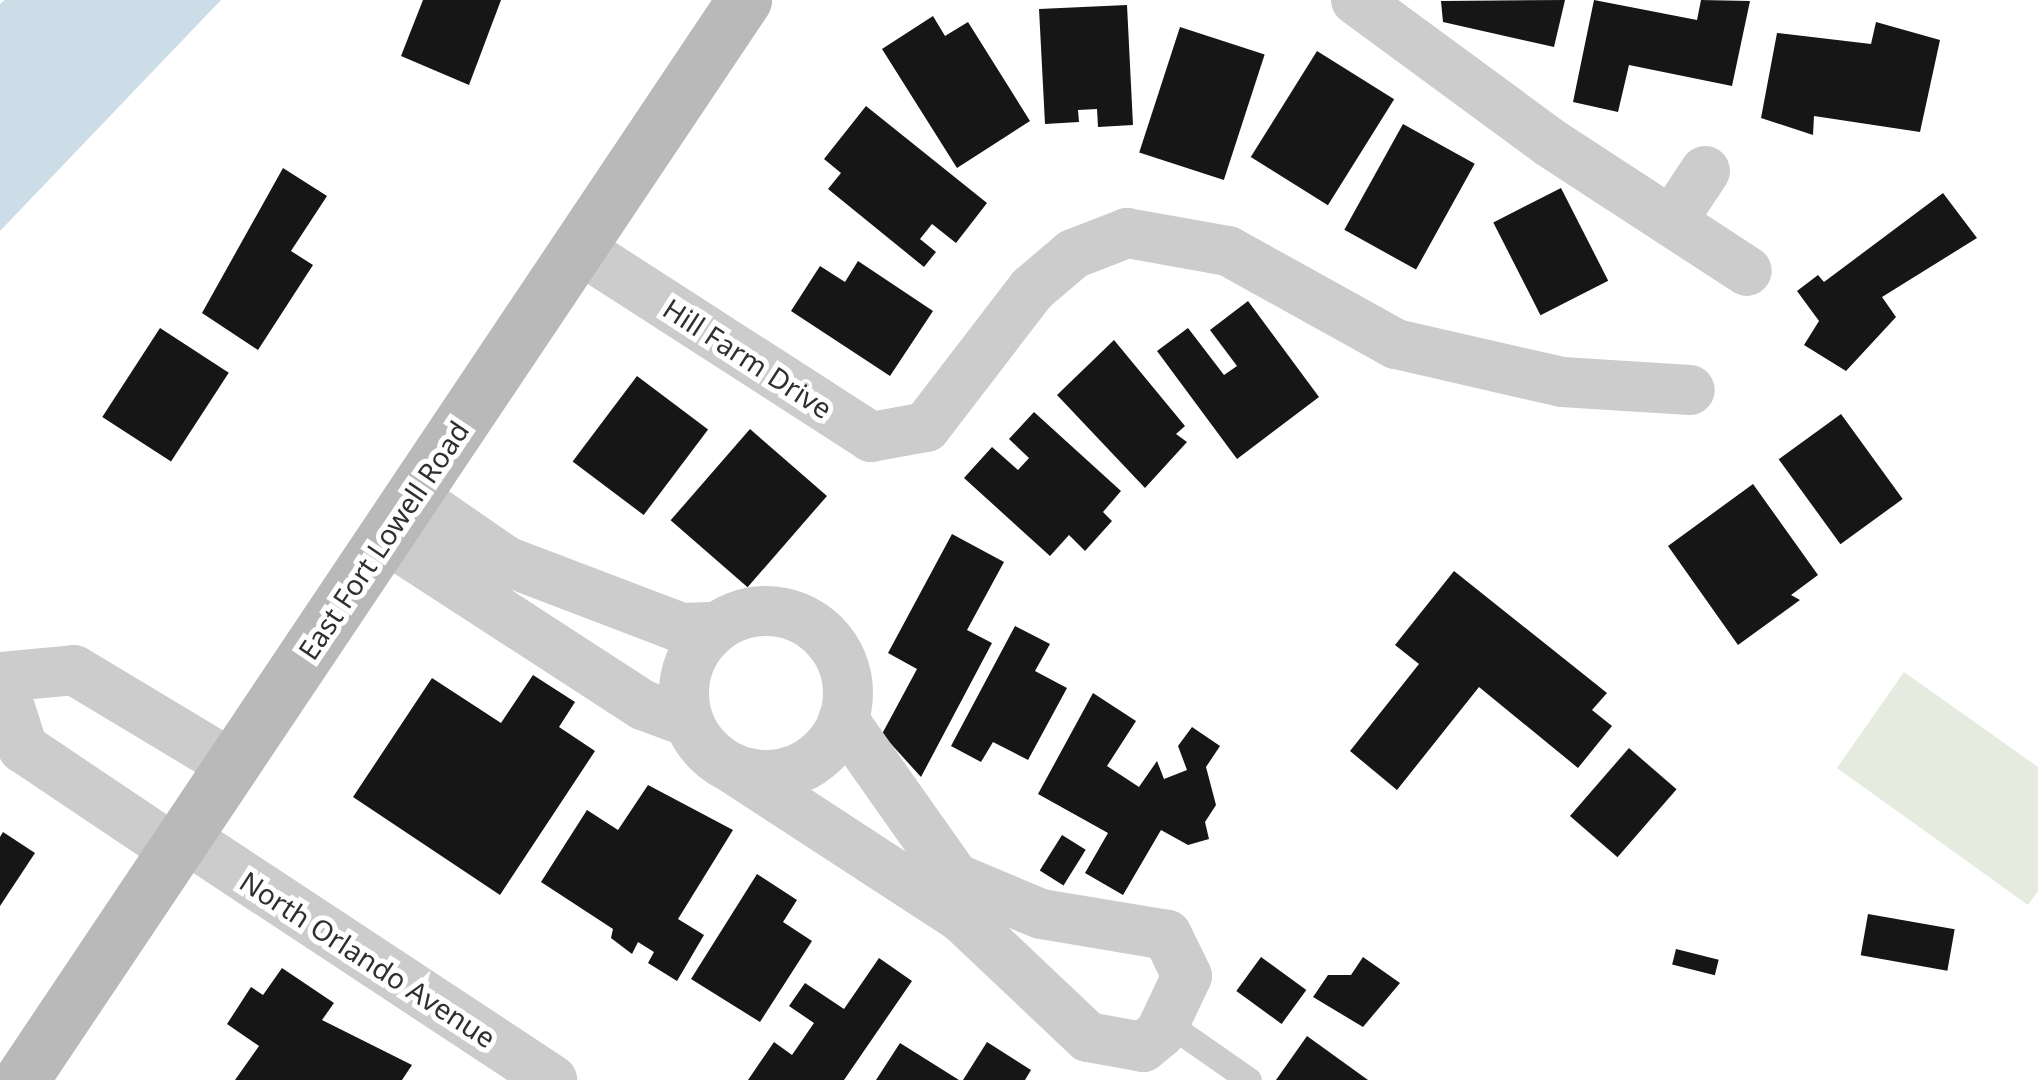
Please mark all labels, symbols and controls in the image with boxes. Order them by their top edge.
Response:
street label: Hill Farm Drive [657,291,839,425]
street label: East Fort Lowell Road [291,414,475,666]
street label: North Orlando Avenue [234,864,502,1054]

